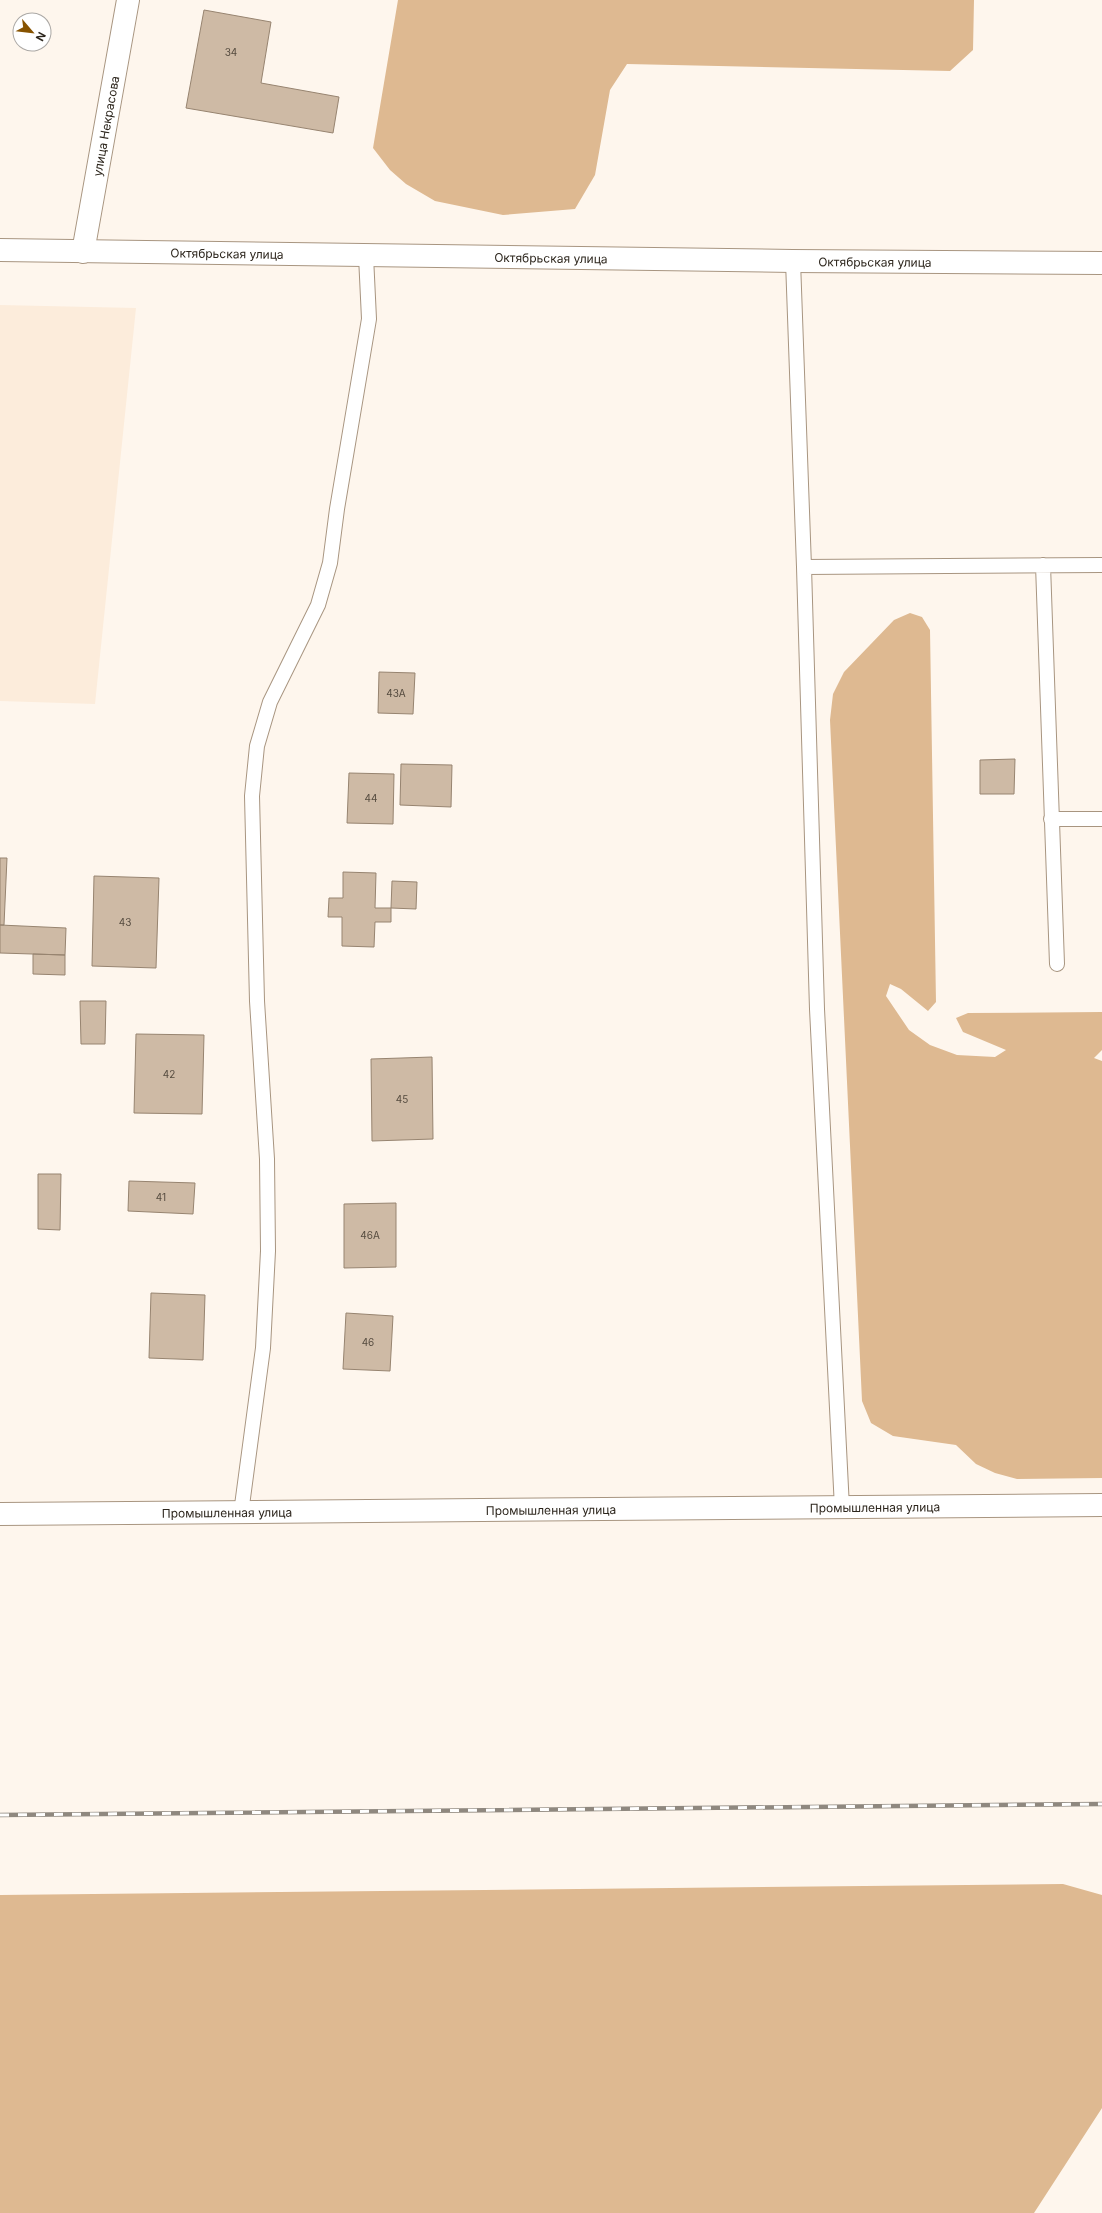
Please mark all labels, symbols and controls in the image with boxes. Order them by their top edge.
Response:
north arrow [12,12,52,52]
text: N [33,30,49,44]
house number: 34 [225,46,237,58]
street label: улица Некрасова [89,75,122,177]
street label: Октябрьская улица [170,245,284,261]
street label: Октябрьская улица [494,249,608,266]
street label: Октябрьская улица [818,254,932,269]
house number: 43А [386,687,406,699]
house number: 44 [365,792,377,804]
house number: 43 [119,916,131,928]
house number: 42 [163,1068,175,1080]
house number: 45 [396,1093,408,1105]
house number: 41 [156,1191,166,1203]
house number: 46А [360,1229,380,1241]
house number: 46 [362,1336,374,1348]
street label: Промышленная улица [810,1499,940,1515]
street label: Промышленная улица [486,1501,616,1518]
street label: Промышленная улица [162,1504,292,1520]

